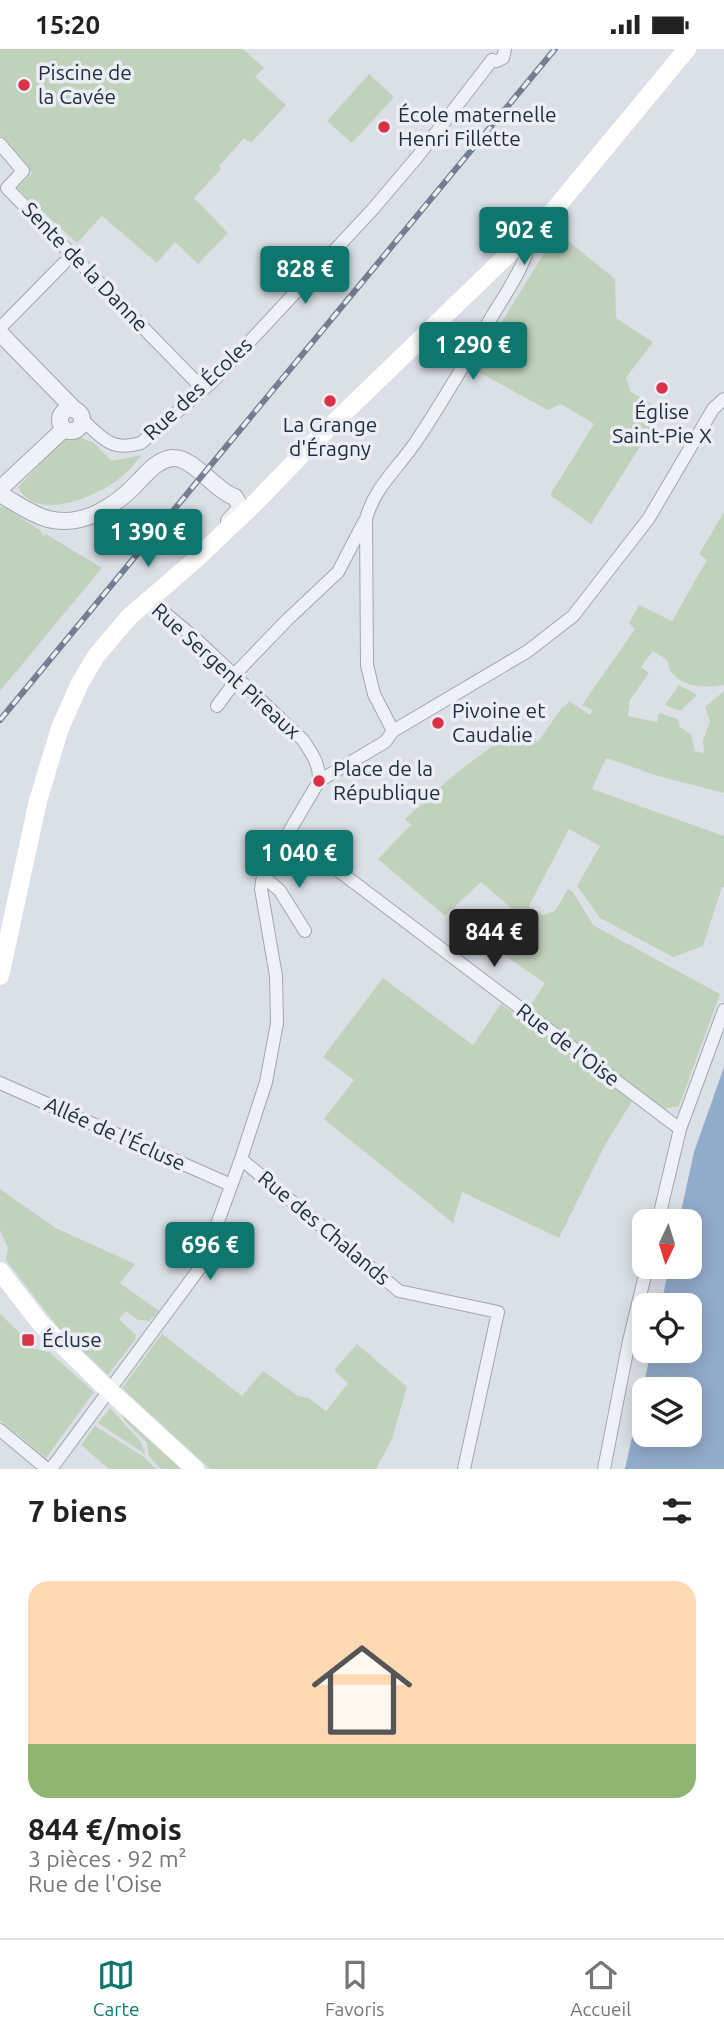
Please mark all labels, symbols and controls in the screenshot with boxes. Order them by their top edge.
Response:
text: 15:20 [35,10,100,39]
place label: Piscine de la Cavée [38,60,132,108]
marker: Piscine de la Cavée [16,77,32,93]
place label: École maternelle Henri Fillette [398,102,557,150]
marker: École maternelle Henri Fillette [376,119,392,135]
street label: Sente de la Danne [18,197,153,336]
pin: 902 € [475,207,573,267]
text: 902 € [495,217,553,242]
pin: 828 € [256,247,354,306]
text: 828 € [276,256,334,281]
pin: 1 290 € [408,323,538,382]
street label: Rue des Écoles [138,332,256,445]
text: 1 290 € [435,332,511,357]
marker: Église Saint-Pie X [654,380,670,396]
marker: La Grange d'Éragny [322,393,338,409]
place label: Église Saint-Pie X [612,399,712,447]
place label: La Grange d'Éragny [283,412,377,460]
pin: 1 390 € [83,510,213,569]
text: 1 390 € [110,519,186,544]
street label: Rue Sergent Pireaux [148,597,306,743]
place label: Pivoine et Caudalie [452,698,545,746]
marker: Pivoine et Caudalie [430,715,446,731]
place label: Place de la République [333,756,441,804]
marker: Place de la République [311,773,327,789]
pin: 1 040 € [234,831,364,890]
text: 1 040 € [261,840,337,865]
pin: 844 € [445,909,543,969]
text: 844 € [465,919,523,944]
street label: Rue de l'Oise [512,998,625,1091]
street label: Allée de l'Écluse [41,1091,190,1175]
street label: Rue des Chalands [254,1165,395,1289]
north arrow [632,1209,702,1279]
map controls [632,1209,702,1447]
pin: 696 € [161,1223,259,1282]
text: 696 € [181,1232,239,1257]
button: locate [632,1293,702,1363]
place label: Écluse [42,1327,102,1351]
marker: Écluse [20,1332,36,1348]
button: layers [632,1377,702,1447]
icon: filters [658,1492,696,1530]
text: 7 biens [28,1494,127,1528]
icon: home [299,1627,425,1753]
text: 844 €/mois [28,1812,182,1846]
text: 3 pièces · 92 m² [28,1846,187,1871]
text: Rue de l'Oise [28,1871,162,1896]
tab: Carte [93,1956,139,2020]
tab: Favoris [325,1956,385,2020]
tab: Accueil [570,1956,631,2020]

